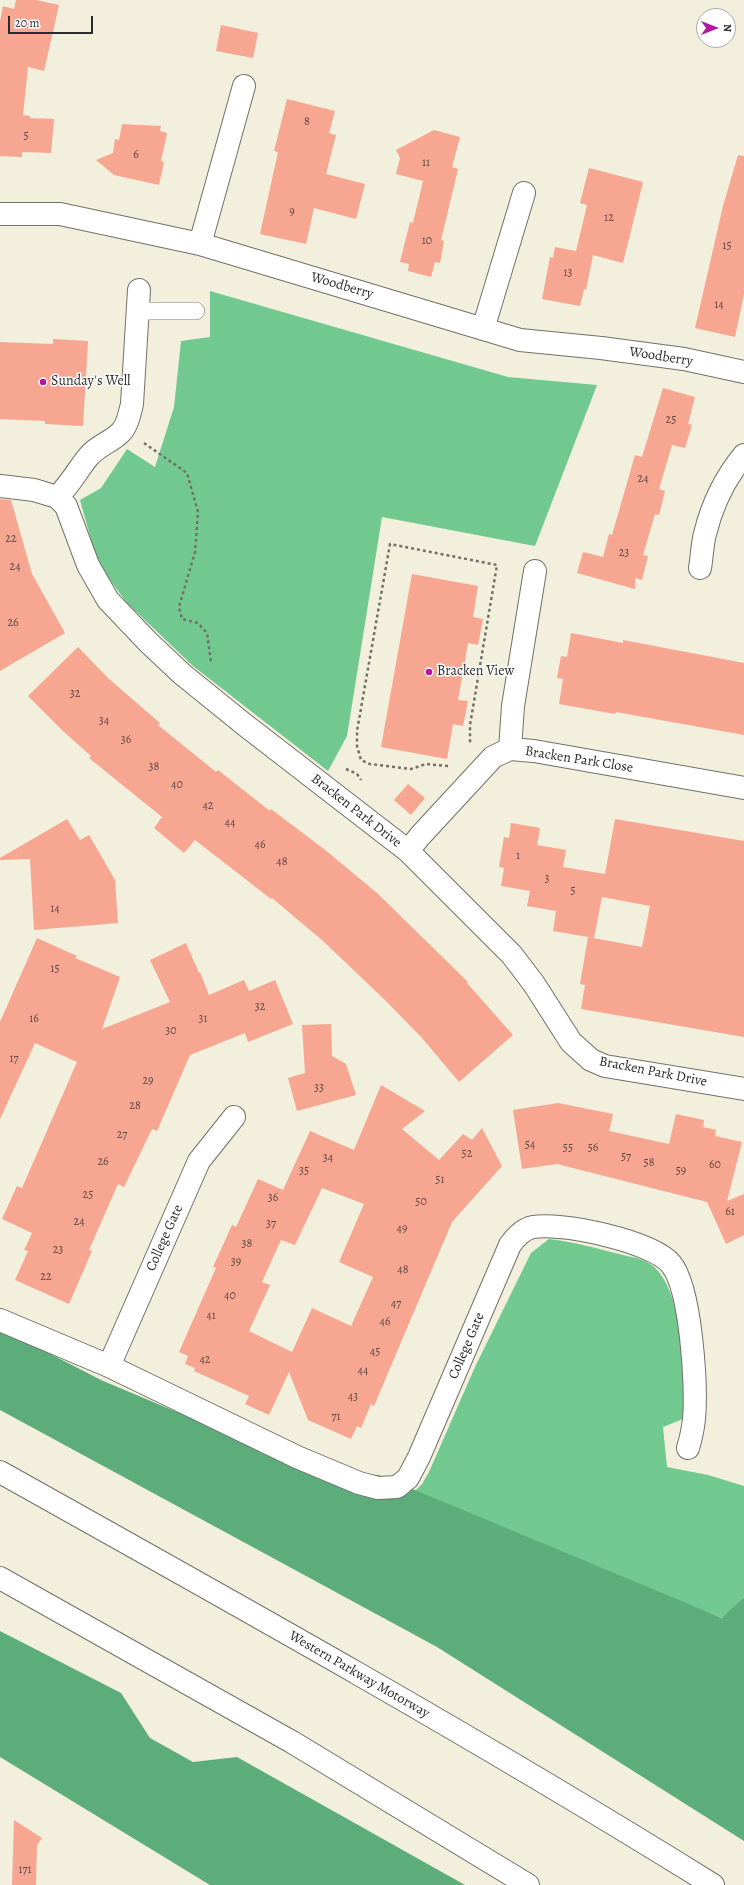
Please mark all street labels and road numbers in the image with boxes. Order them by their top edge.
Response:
street label: Woodberry [309,269,375,303]
street label: Woodberry [628,344,694,370]
street label: Bracken Park Close [524,743,634,777]
street label: Bracken Park Drive [308,771,404,851]
street label: Bracken Park Drive [598,1053,708,1091]
street label: College Gate [143,1202,187,1274]
street label: College Gate [445,1310,489,1382]
street label: Western Parkway Motorway [286,1628,432,1722]

